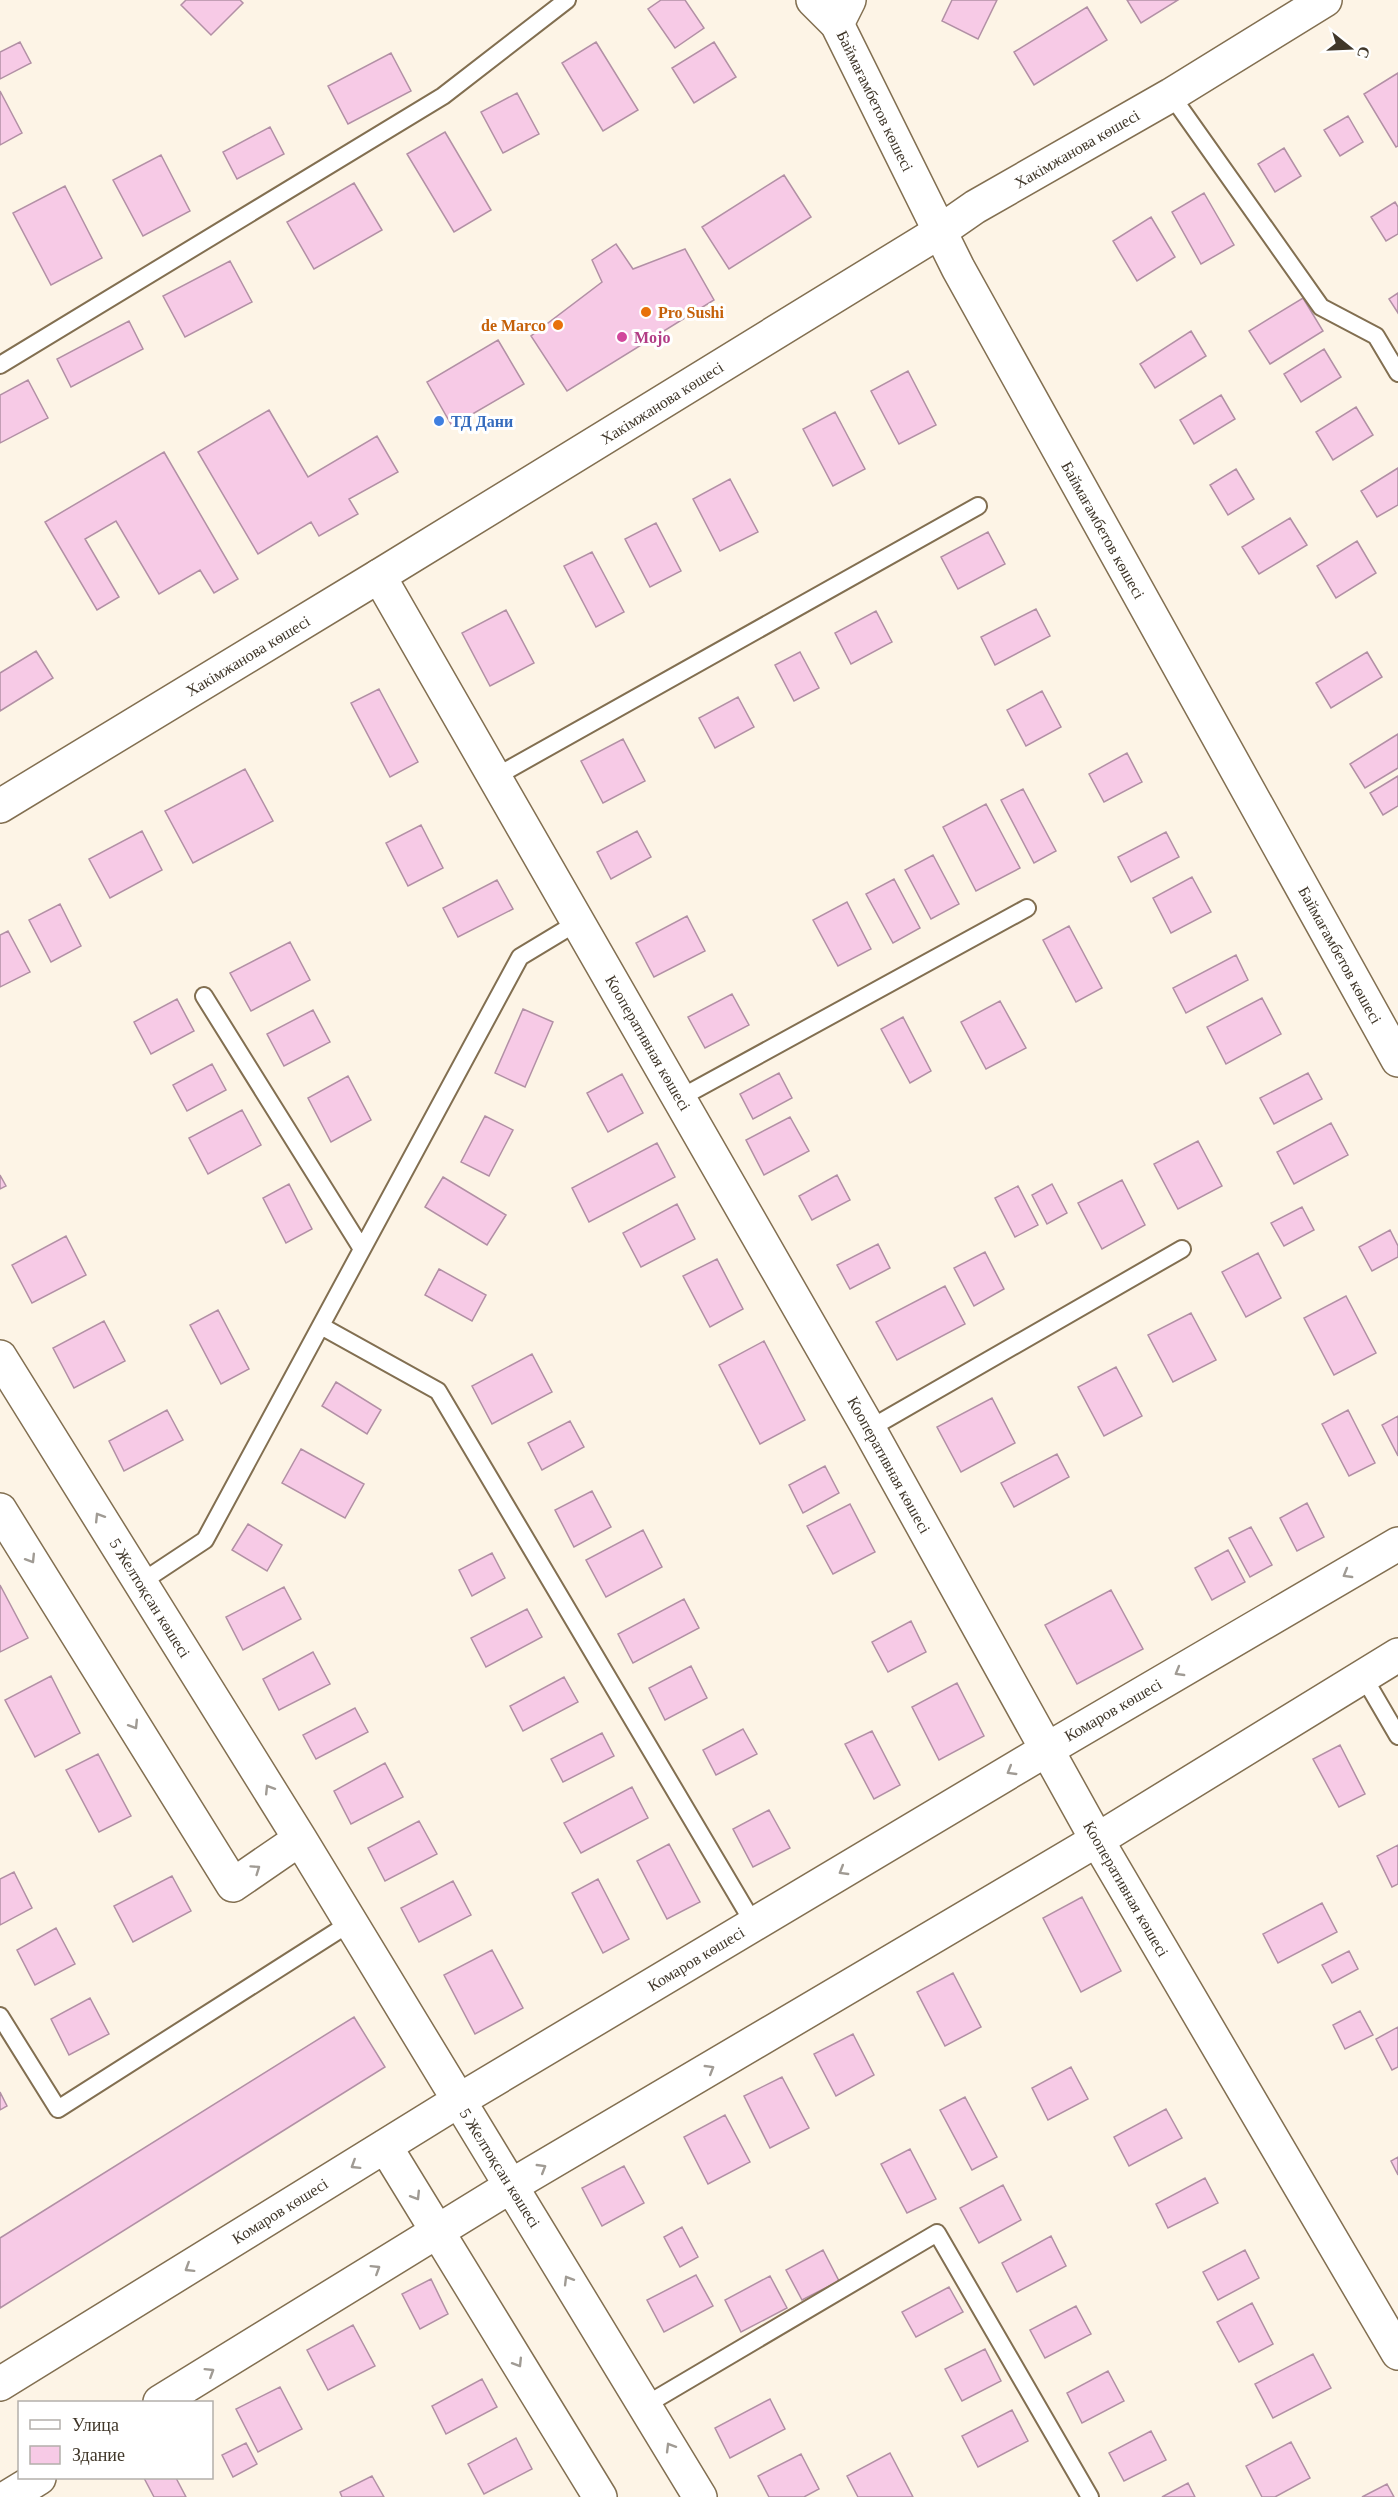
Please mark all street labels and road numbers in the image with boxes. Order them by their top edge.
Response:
street label: Баймағамбетов көшесі [834,28,917,175]
street label: Хакімжанова көшесі [1012,106,1143,192]
street label: Хакімжанова көшесі [598,358,727,448]
street label: Баймағамбетов көшесі [1058,458,1148,602]
street label: Хакімжанова көшесі [183,612,313,700]
street label: Баймағамбетов көшесі [1295,883,1385,1027]
street label: Кооперативная көшесі [601,972,694,1115]
street label: Кооперативная көшесі [843,1394,934,1537]
street label: 5 Желтоқсан көшесі [106,1535,194,1662]
street label: Комаров көшесі [1061,1675,1166,1746]
street label: Кооперативная көшесі [1079,1818,1172,1961]
street label: Комаров көшесі [645,1923,748,1995]
street label: 5 Желтоқсан көшесі [456,2105,544,2232]
street label: Комаров көшесі [229,2175,332,2248]

